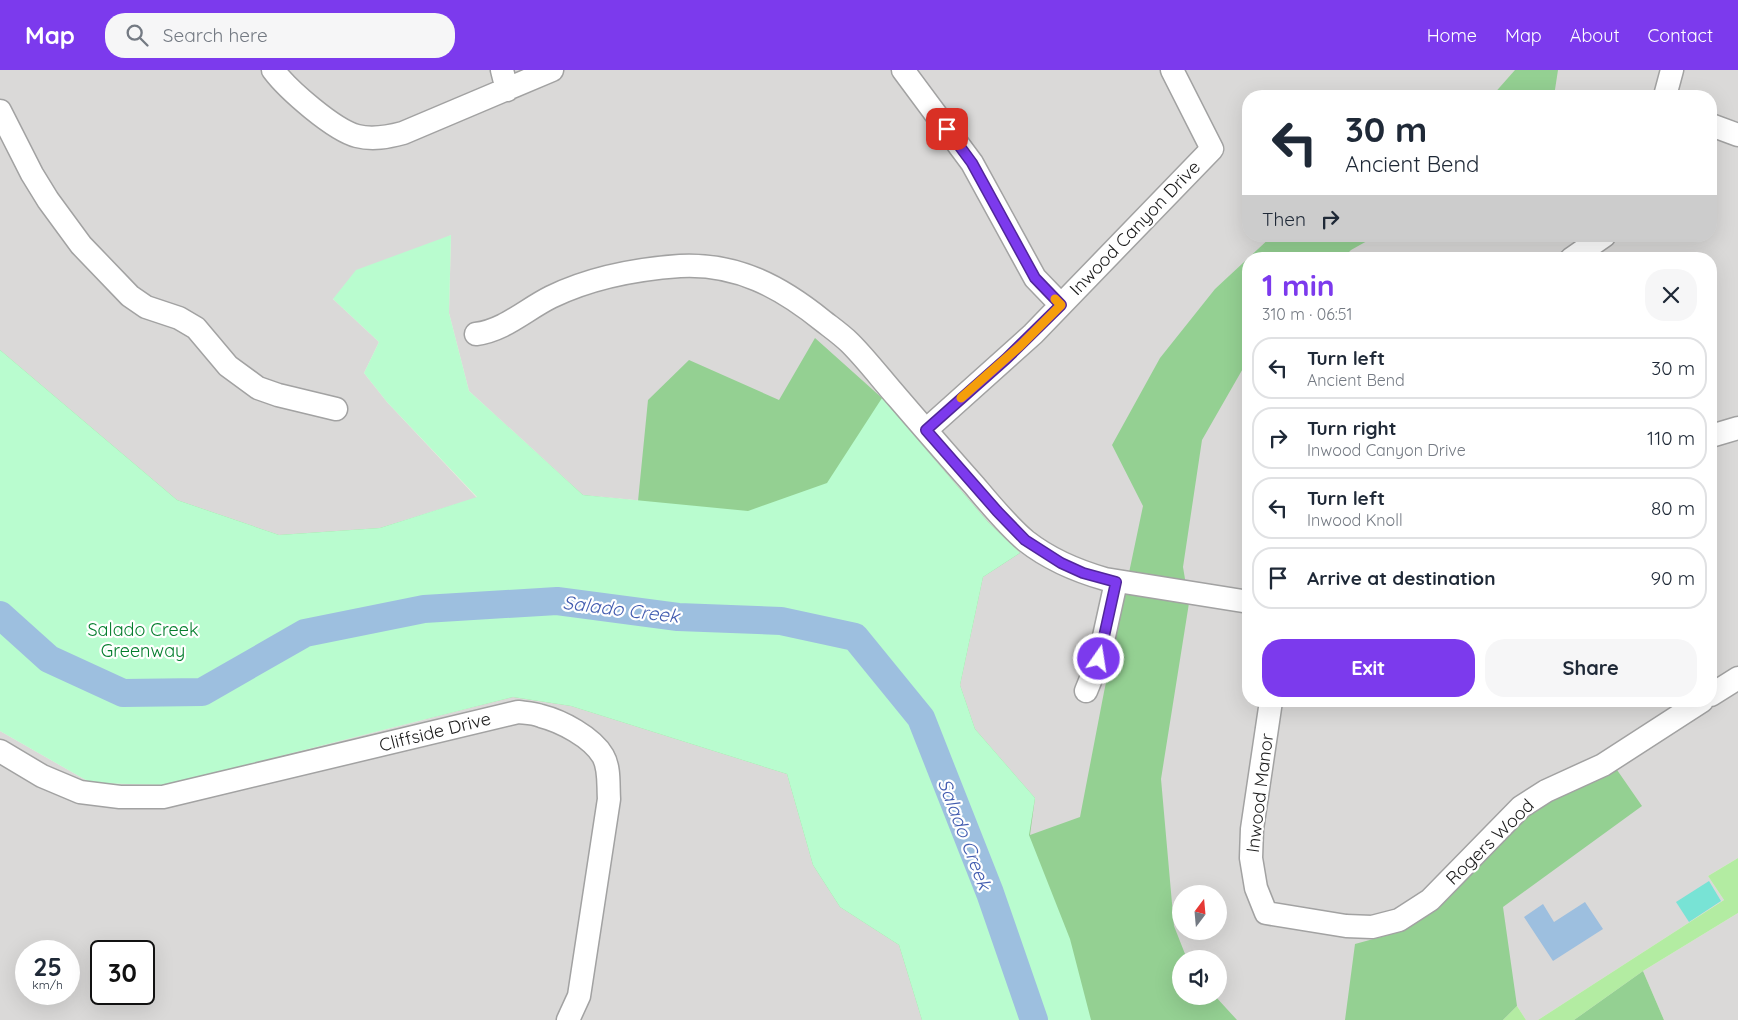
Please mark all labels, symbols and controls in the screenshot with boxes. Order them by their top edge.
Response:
search box [105,13,455,58]
text: Map [25,20,75,50]
icon: search [123,21,151,49]
text: Search here [163,23,268,47]
text: Home [1427,24,1477,47]
text: Map [1505,24,1542,47]
text: About [1570,24,1620,47]
text: Contact [1648,24,1713,47]
text: 30 m [1345,107,1427,151]
pin [926,108,968,150]
icon: left [1262,110,1327,175]
icon: arrive [933,115,961,143]
text: Ancient Bend [1345,150,1479,178]
street label: Inwood Canyon Drive [1064,155,1205,300]
icon: right [1316,205,1344,233]
text: Then [1262,207,1306,231]
text: 1 min [1262,266,1335,304]
button: close [1645,269,1697,321]
text: 310 m · 06:51 [1262,304,1352,324]
text: Turn left [1307,346,1385,370]
icon: left [1264,354,1292,382]
text: 30 m [1651,356,1695,380]
text: Ancient Bend [1307,370,1405,390]
text: Turn right [1307,416,1396,440]
icon: right [1264,424,1292,452]
text: 110 m [1647,426,1695,450]
text: Inwood Canyon Drive [1307,440,1466,460]
text: Turn left [1307,486,1385,510]
icon: left [1264,494,1292,522]
text: 80 m [1651,496,1695,520]
text: Inwood Knoll [1307,510,1403,530]
icon: arrive [1264,564,1292,592]
text: Arrive at destination [1307,566,1496,590]
text: 90 m [1651,566,1695,590]
water label: Salado Creek [561,590,682,628]
park label: Salado Creek Greenway [87,618,199,662]
position arrow [1072,632,1124,684]
button: Exit [1262,639,1475,697]
button: Share [1485,639,1697,697]
street label: Cliffside Drive [377,707,493,757]
street label: Inwood Manor [1241,732,1278,854]
water label: Salado Creek [933,775,998,895]
street label: Rogers Wood [1441,794,1539,889]
north arrow [1172,885,1228,940]
map controls [1172,885,1227,1005]
speed limit sign: 30 [90,940,155,1005]
button: sound [1172,950,1227,1005]
text: 25 [33,951,62,982]
text: km/h [32,977,63,992]

